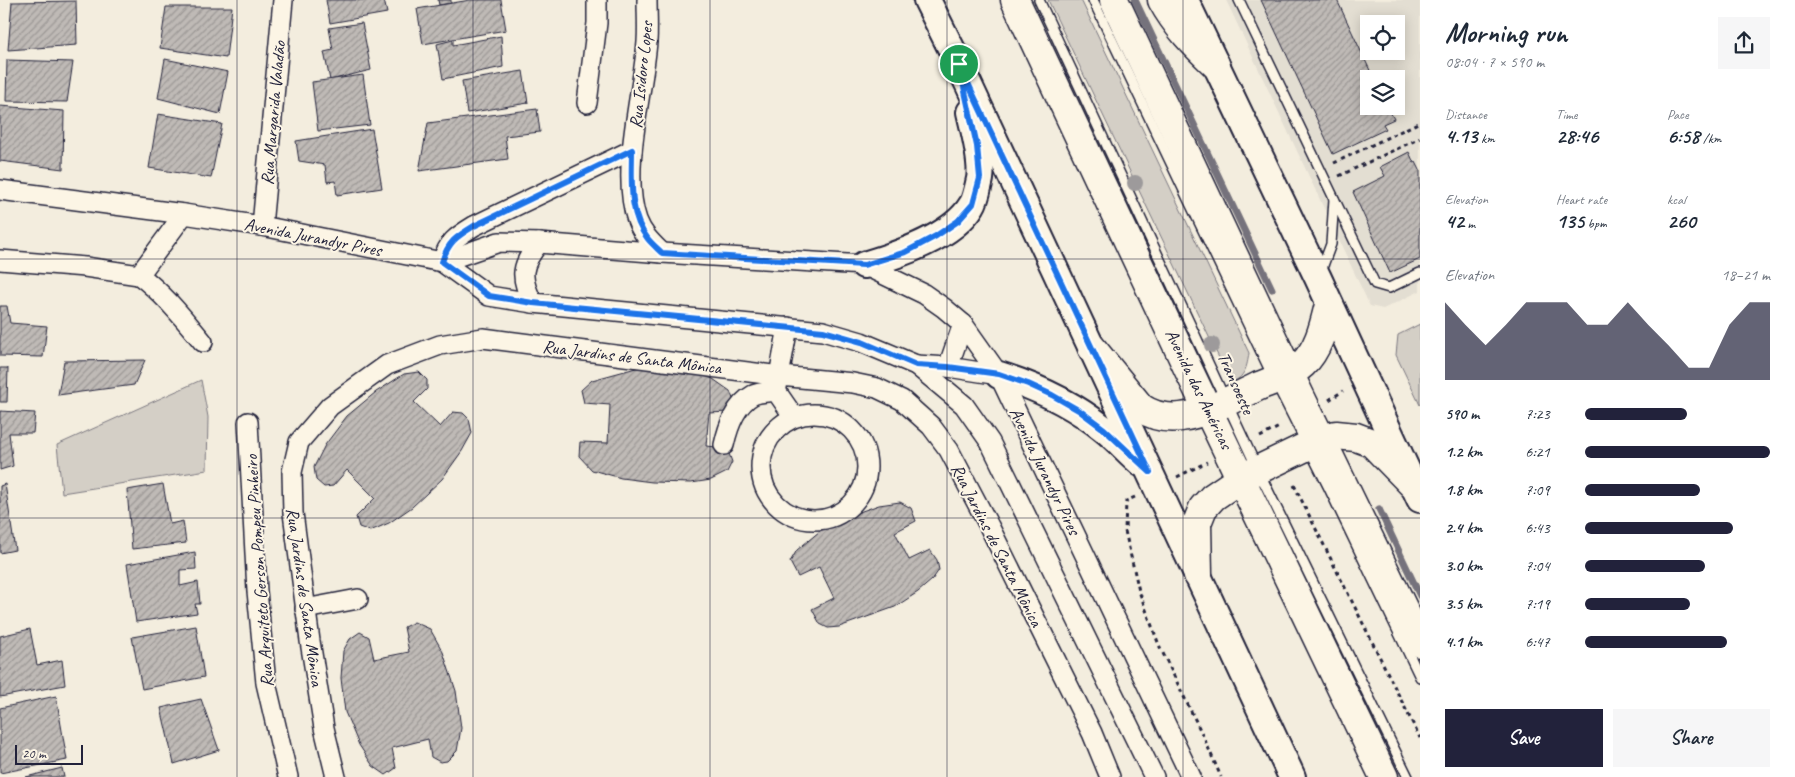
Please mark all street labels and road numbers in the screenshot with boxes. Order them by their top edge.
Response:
street label: Rua Isidoro Lopes [624,19,658,130]
street label: Rua Margarida Valadão [256,38,290,186]
street label: Avenida Jurandyr Pires [243,213,385,261]
street label: Avenida das Américas [1160,325,1238,454]
street label: Rua Jardins de Santa Mônica [541,335,724,379]
street label: Transoeste [1213,349,1260,418]
street label: Avenida Jurandyr Pires [1005,404,1086,540]
street label: Rua Arquiteto Gerson Pompeu Pinheiro [240,452,278,688]
street label: Rua Jardins de Santa Mônica [946,460,1048,632]
street label: Rua Jardins de Santa Mônica [282,506,329,689]

